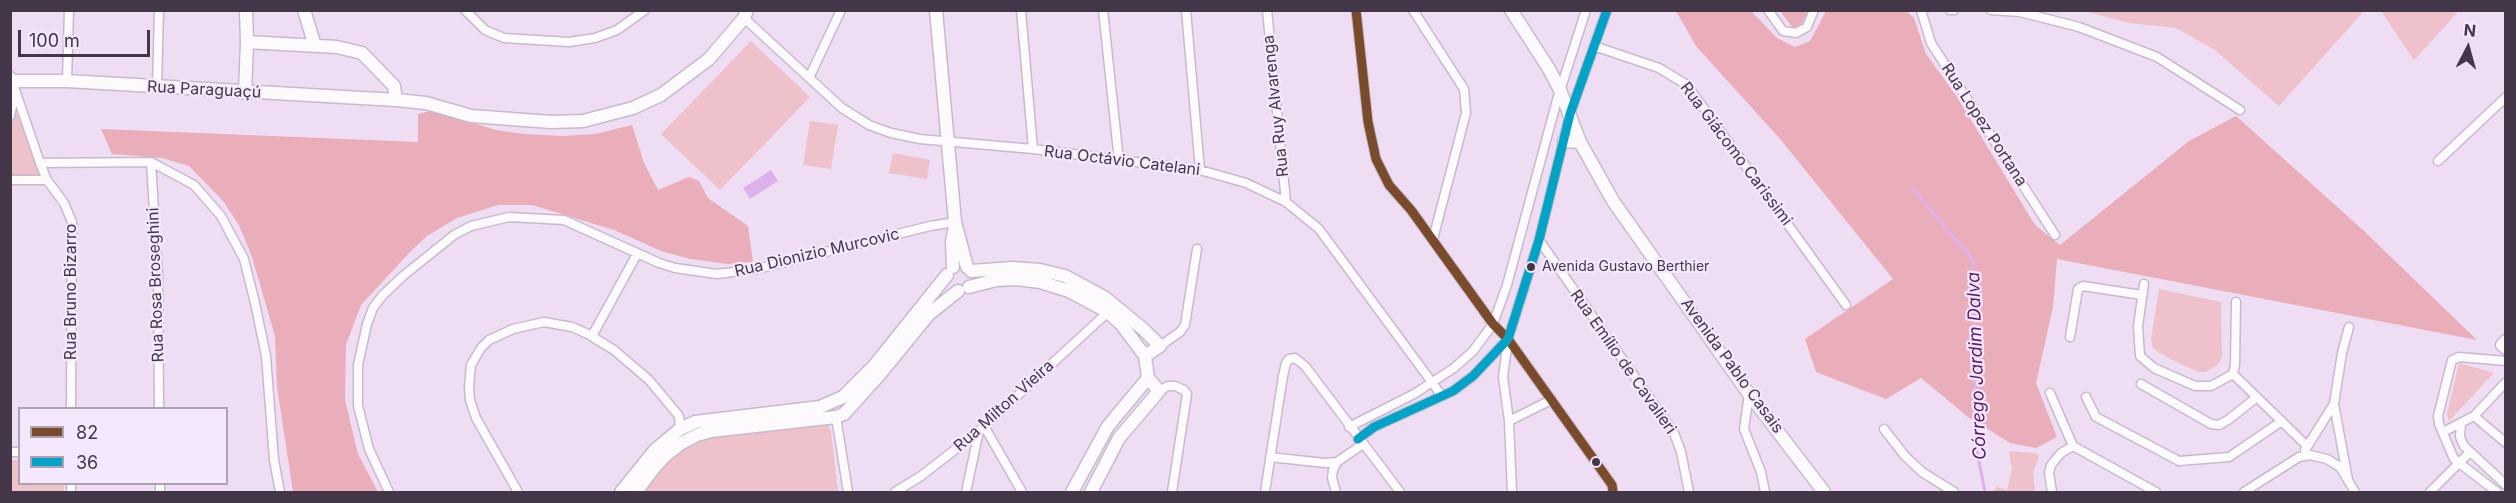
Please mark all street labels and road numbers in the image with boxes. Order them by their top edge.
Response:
street label: Rua Ruy Alvarenga [1259,34,1293,178]
street label: Rua Lopez Portana [1937,60,2031,190]
street label: Rua Paraguaçú [146,77,262,103]
street label: Rua Giácomo Carissimi [1676,79,1796,229]
street label: Rua Octávio Catelani [1043,142,1201,180]
street label: Rua Rosa Broseghini [144,207,168,363]
street label: Rua Bruno Bizarro [61,224,81,360]
street label: Rua Dionizio Murcovic [733,225,901,281]
street label: Rua Emílio de Cavalieri [1566,286,1680,438]
street label: Avenida Pablo Casais [1677,295,1787,437]
street label: Rua Milton Vieira [950,356,1058,456]

